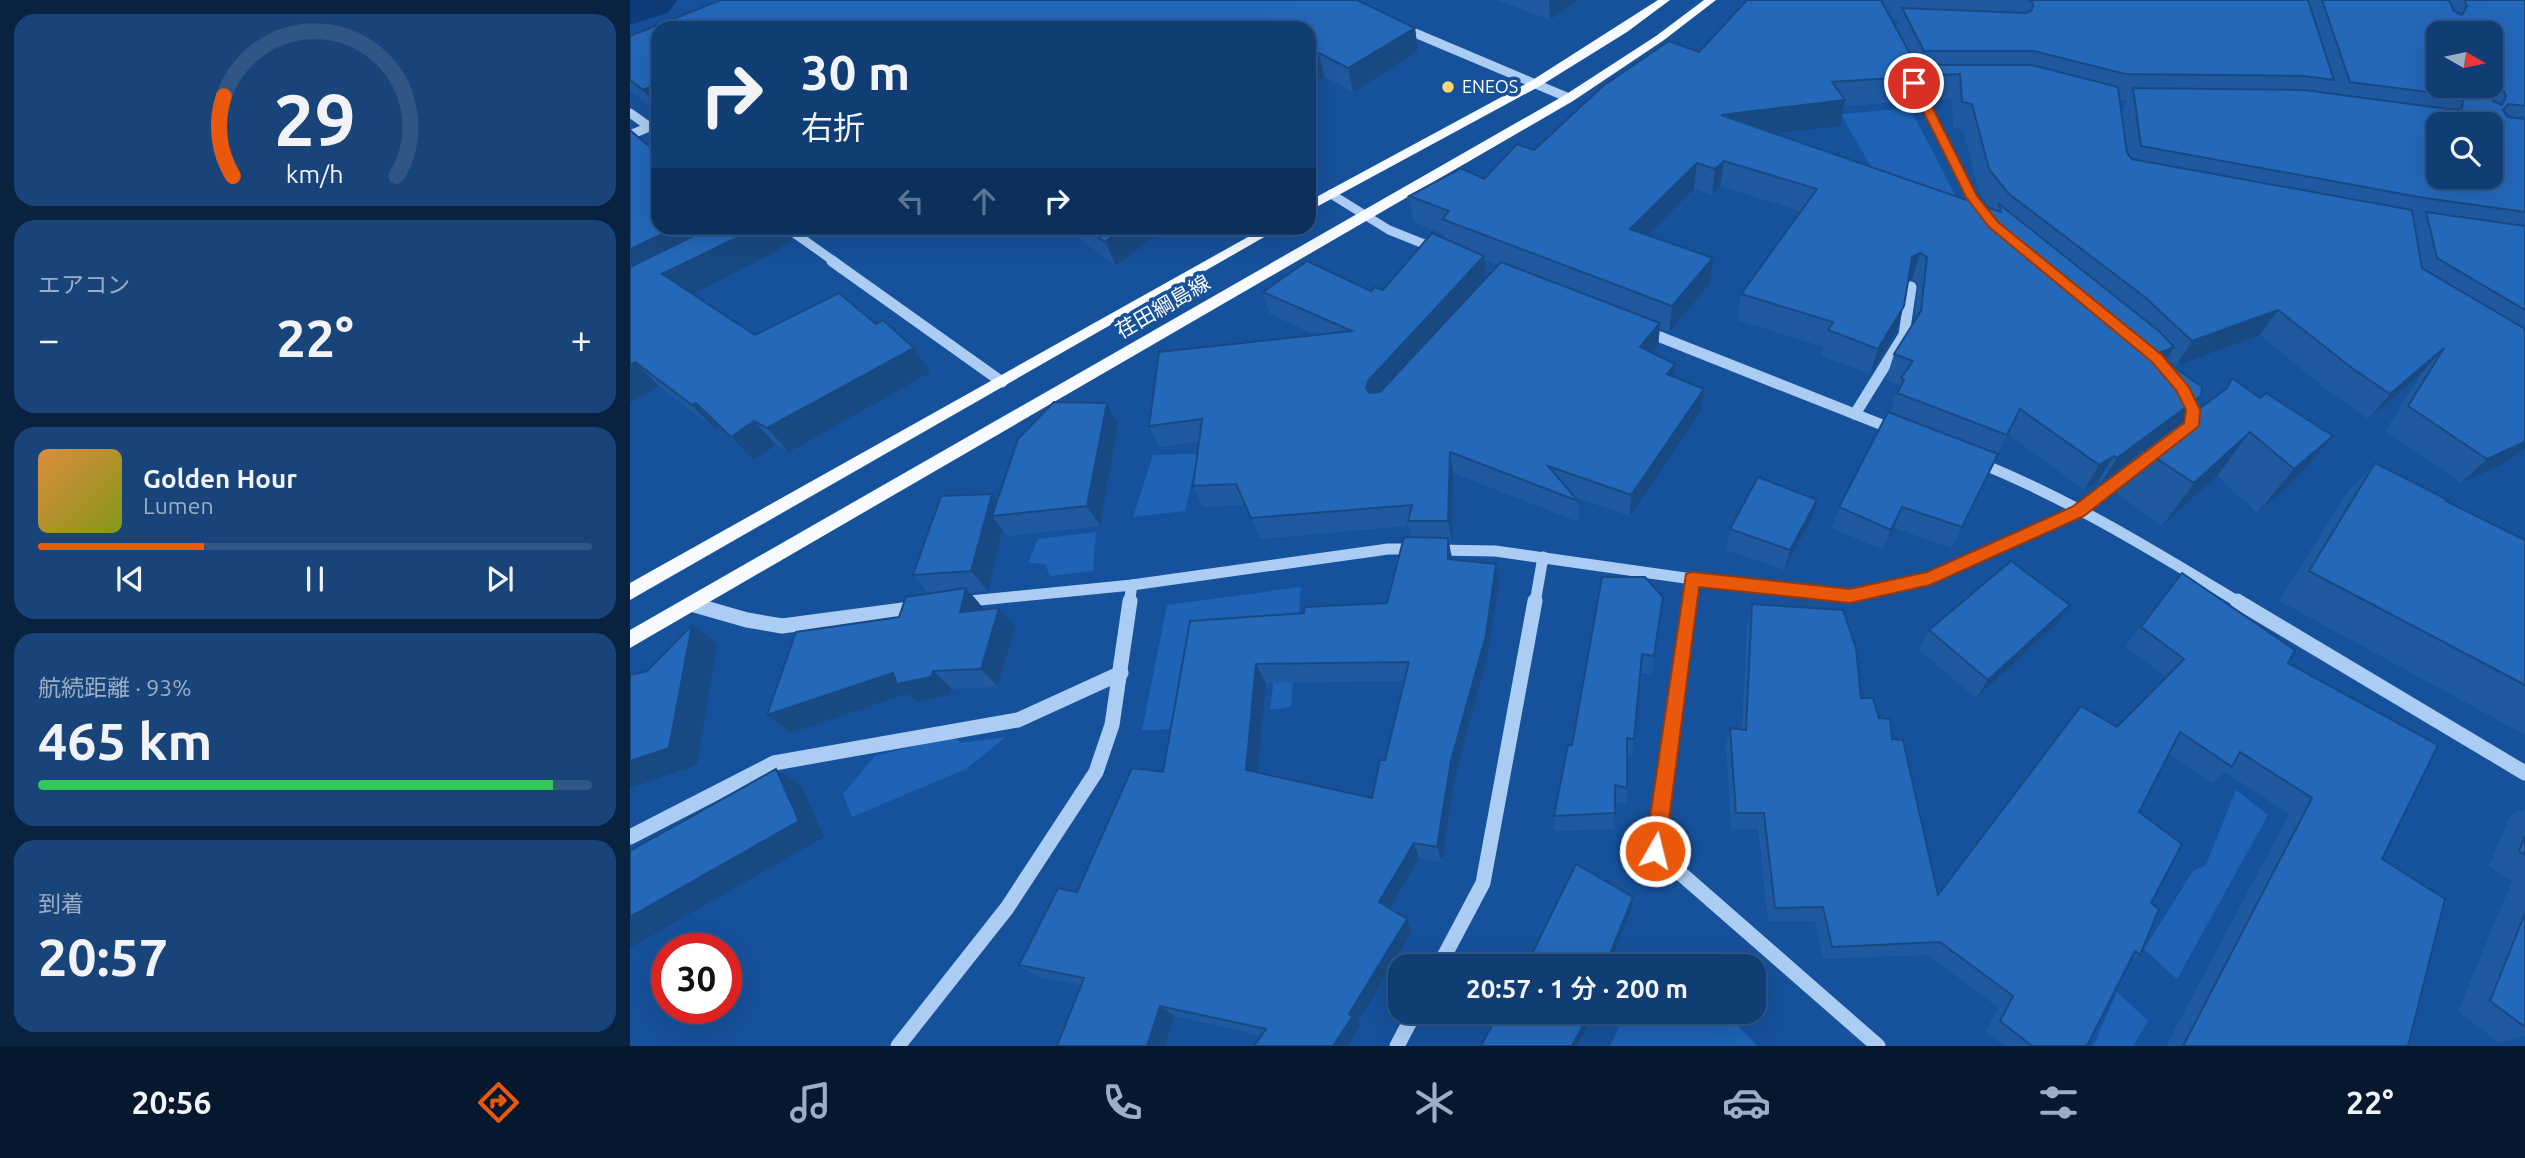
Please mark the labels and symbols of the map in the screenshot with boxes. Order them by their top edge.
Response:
north arrow [2426,21,2502,98]
pin [1884,53,1944,113]
place label: ENEOS [1462,76,1518,96]
marker: ENEOS [1440,79,1456,95]
street label: 荏田綱島線 [1111,269,1214,343]
position arrow [1618,814,1692,888]
speed limit sign: 30 [651,933,742,1024]

